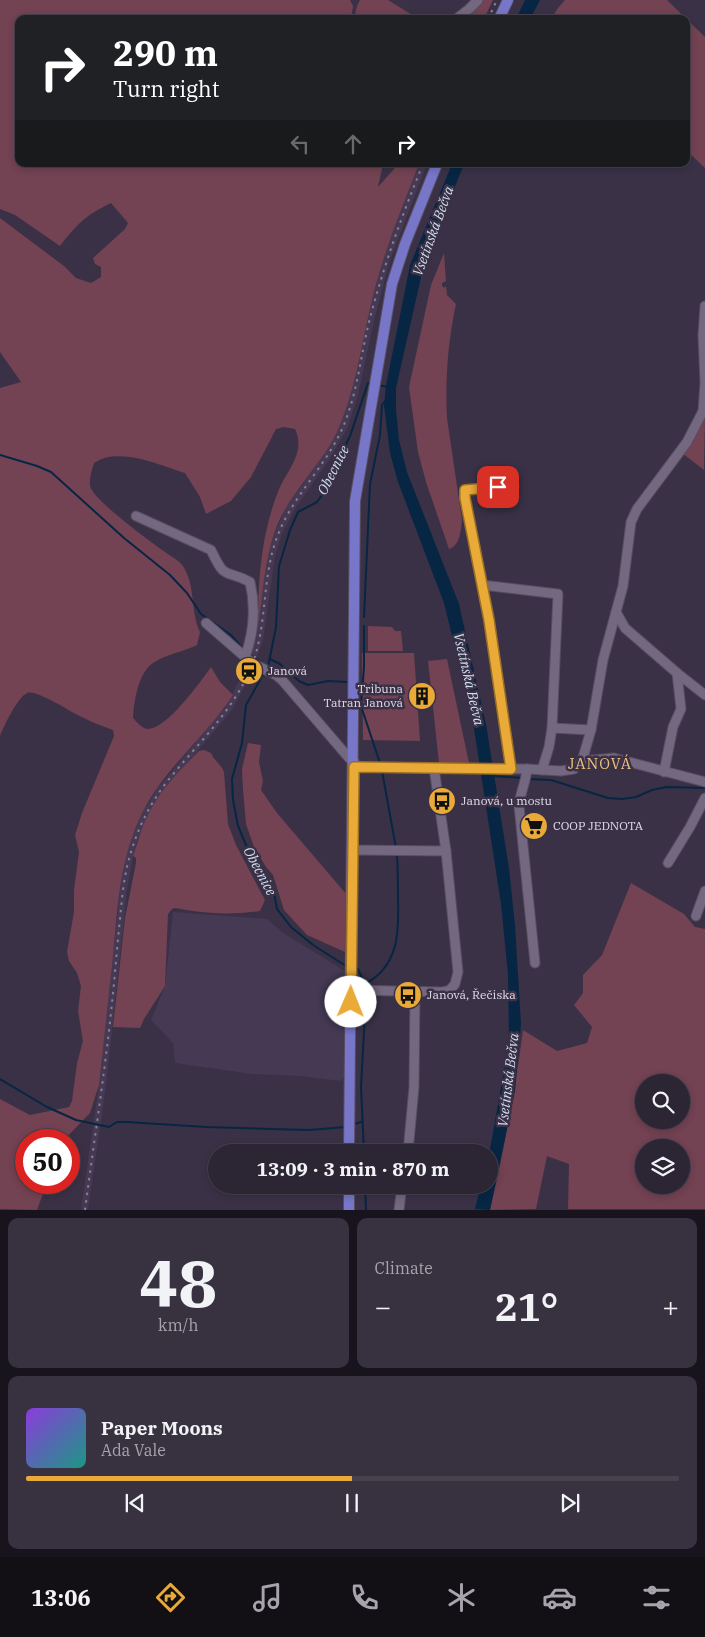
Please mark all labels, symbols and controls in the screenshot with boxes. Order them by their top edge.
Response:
text: 290 m [113,30,218,76]
icon: right [30,35,95,100]
text: Turn right [113,74,220,103]
icon: left [286,130,314,158]
icon: ahead [339,130,367,158]
icon: right [392,130,420,158]
water label: Vsetínská Bečva [408,183,458,278]
water label: Obecnice [313,442,353,498]
pin [477,466,519,508]
icon: arrive [484,473,512,501]
water label: Vsetínská Bečva [450,631,488,727]
station icon: Janová [234,656,264,686]
place label: Janová [268,663,308,678]
place label: Tribuna Tatran Janová [324,681,403,710]
building icon: Tribuna Tatran Janová [407,681,437,711]
district label: JANOVÁ [568,754,632,773]
bus stop icon: Janová, u mostu [427,786,457,816]
place label: Janová, u mostu [461,793,553,808]
supermarket icon: COOP JEDNOTA [519,811,549,841]
place label: COOP JEDNOTA [553,818,644,833]
water label: Obecnice [240,843,281,899]
position arrow [324,975,376,1027]
bus stop icon: Janová, Řečiska [393,980,423,1010]
place label: Janová, Řečiska [427,987,516,1002]
water label: Vsetínská Bečva [493,1032,523,1128]
map controls [635,1074,690,1194]
button: search [635,1074,690,1129]
speed limit sign: 50 [15,1129,80,1194]
button: layers [635,1139,690,1194]
text: 13:09 · 3 min · 870 m [257,1157,449,1181]
text: 48 [139,1240,217,1325]
text: Climate [375,1258,433,1278]
text: 21° [495,1282,558,1331]
text: − [375,1288,391,1325]
text: + [662,1288,679,1325]
text: km/h [158,1315,198,1335]
text: Paper Moons [101,1416,223,1440]
text: Ada Vale [101,1440,166,1460]
icon: previous [121,1489,149,1517]
icon: pause [338,1489,366,1517]
icon: next [556,1489,584,1517]
icon: directions [153,1580,188,1615]
icon: music [250,1580,285,1615]
icon: phone [347,1580,382,1615]
icon: climate [444,1580,479,1615]
icon: car [542,1580,577,1615]
icon: filters [639,1580,674,1615]
text: 13:06 [31,1583,91,1612]

